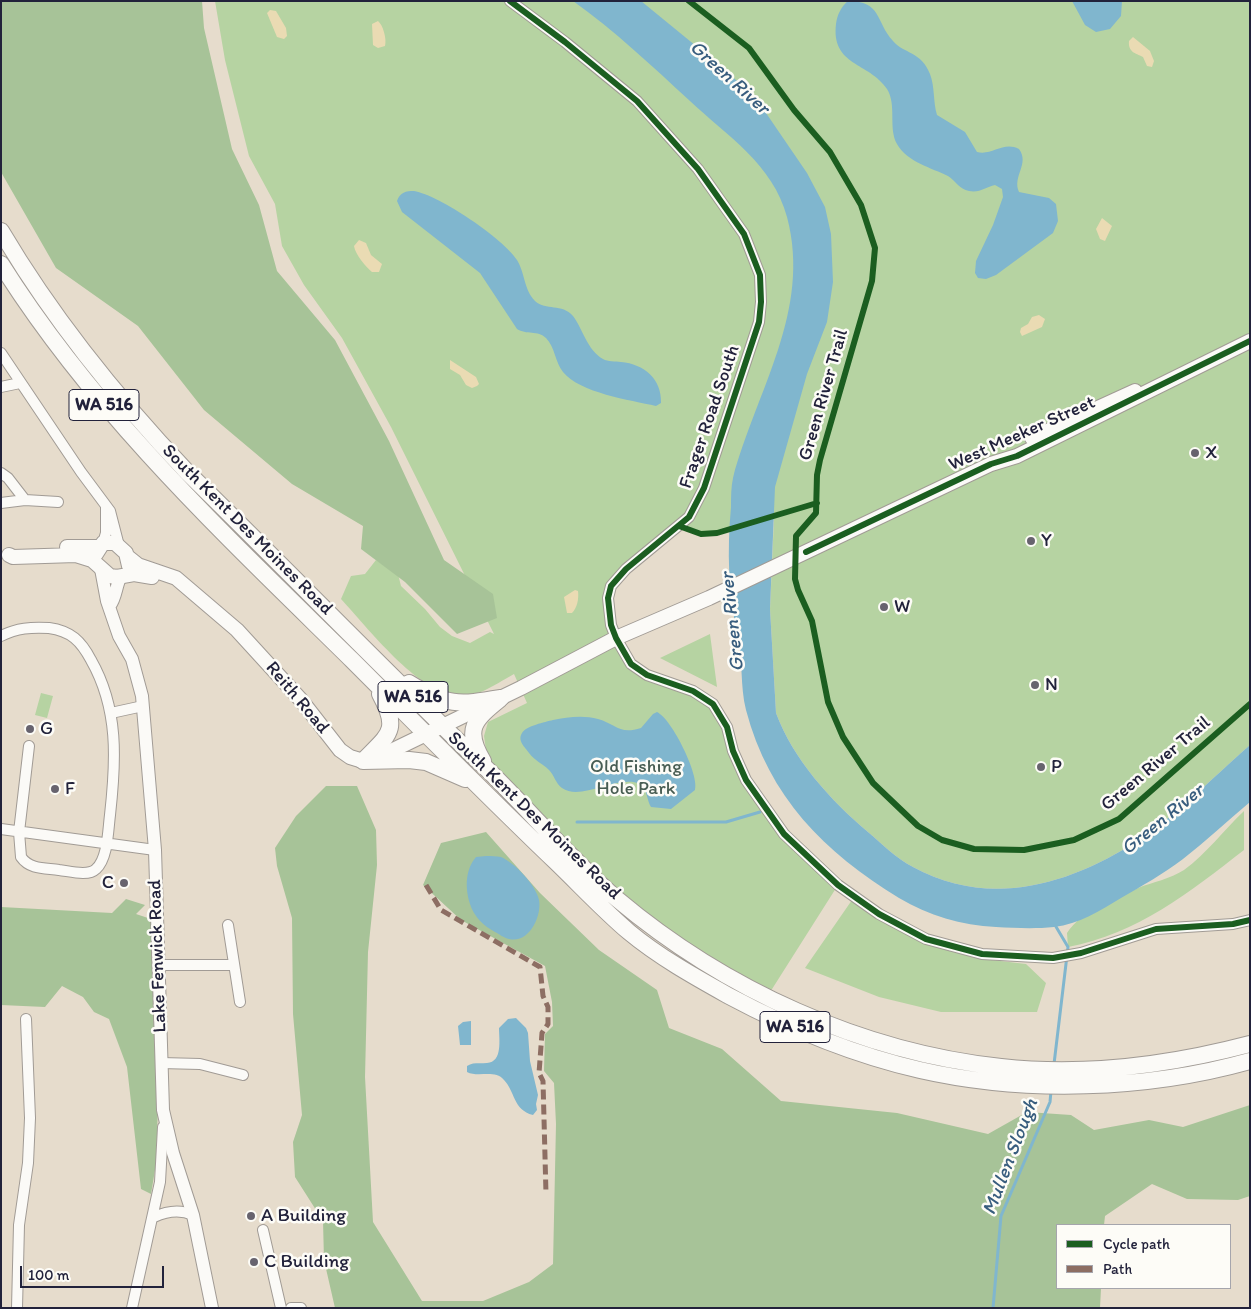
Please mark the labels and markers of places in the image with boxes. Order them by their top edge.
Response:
place label: X [1205,442,1217,464]
marker: X [1189,447,1201,459]
place label: Y [1041,530,1052,552]
marker: Y [1025,535,1037,547]
place label: W [894,596,910,618]
marker: W [878,601,890,613]
place label: N [1045,674,1058,696]
marker: N [1029,679,1041,691]
place label: G [40,718,53,740]
marker: G [24,723,36,735]
place label: P [1051,756,1062,778]
marker: P [1035,761,1047,773]
place label: F [65,778,75,800]
marker: F [49,783,61,795]
place label: C [102,872,114,894]
marker: C [118,877,130,889]
place label: A Building [261,1205,346,1227]
marker: A Building [245,1210,257,1222]
place label: C Building [264,1251,349,1273]
marker: C Building [248,1256,260,1268]

